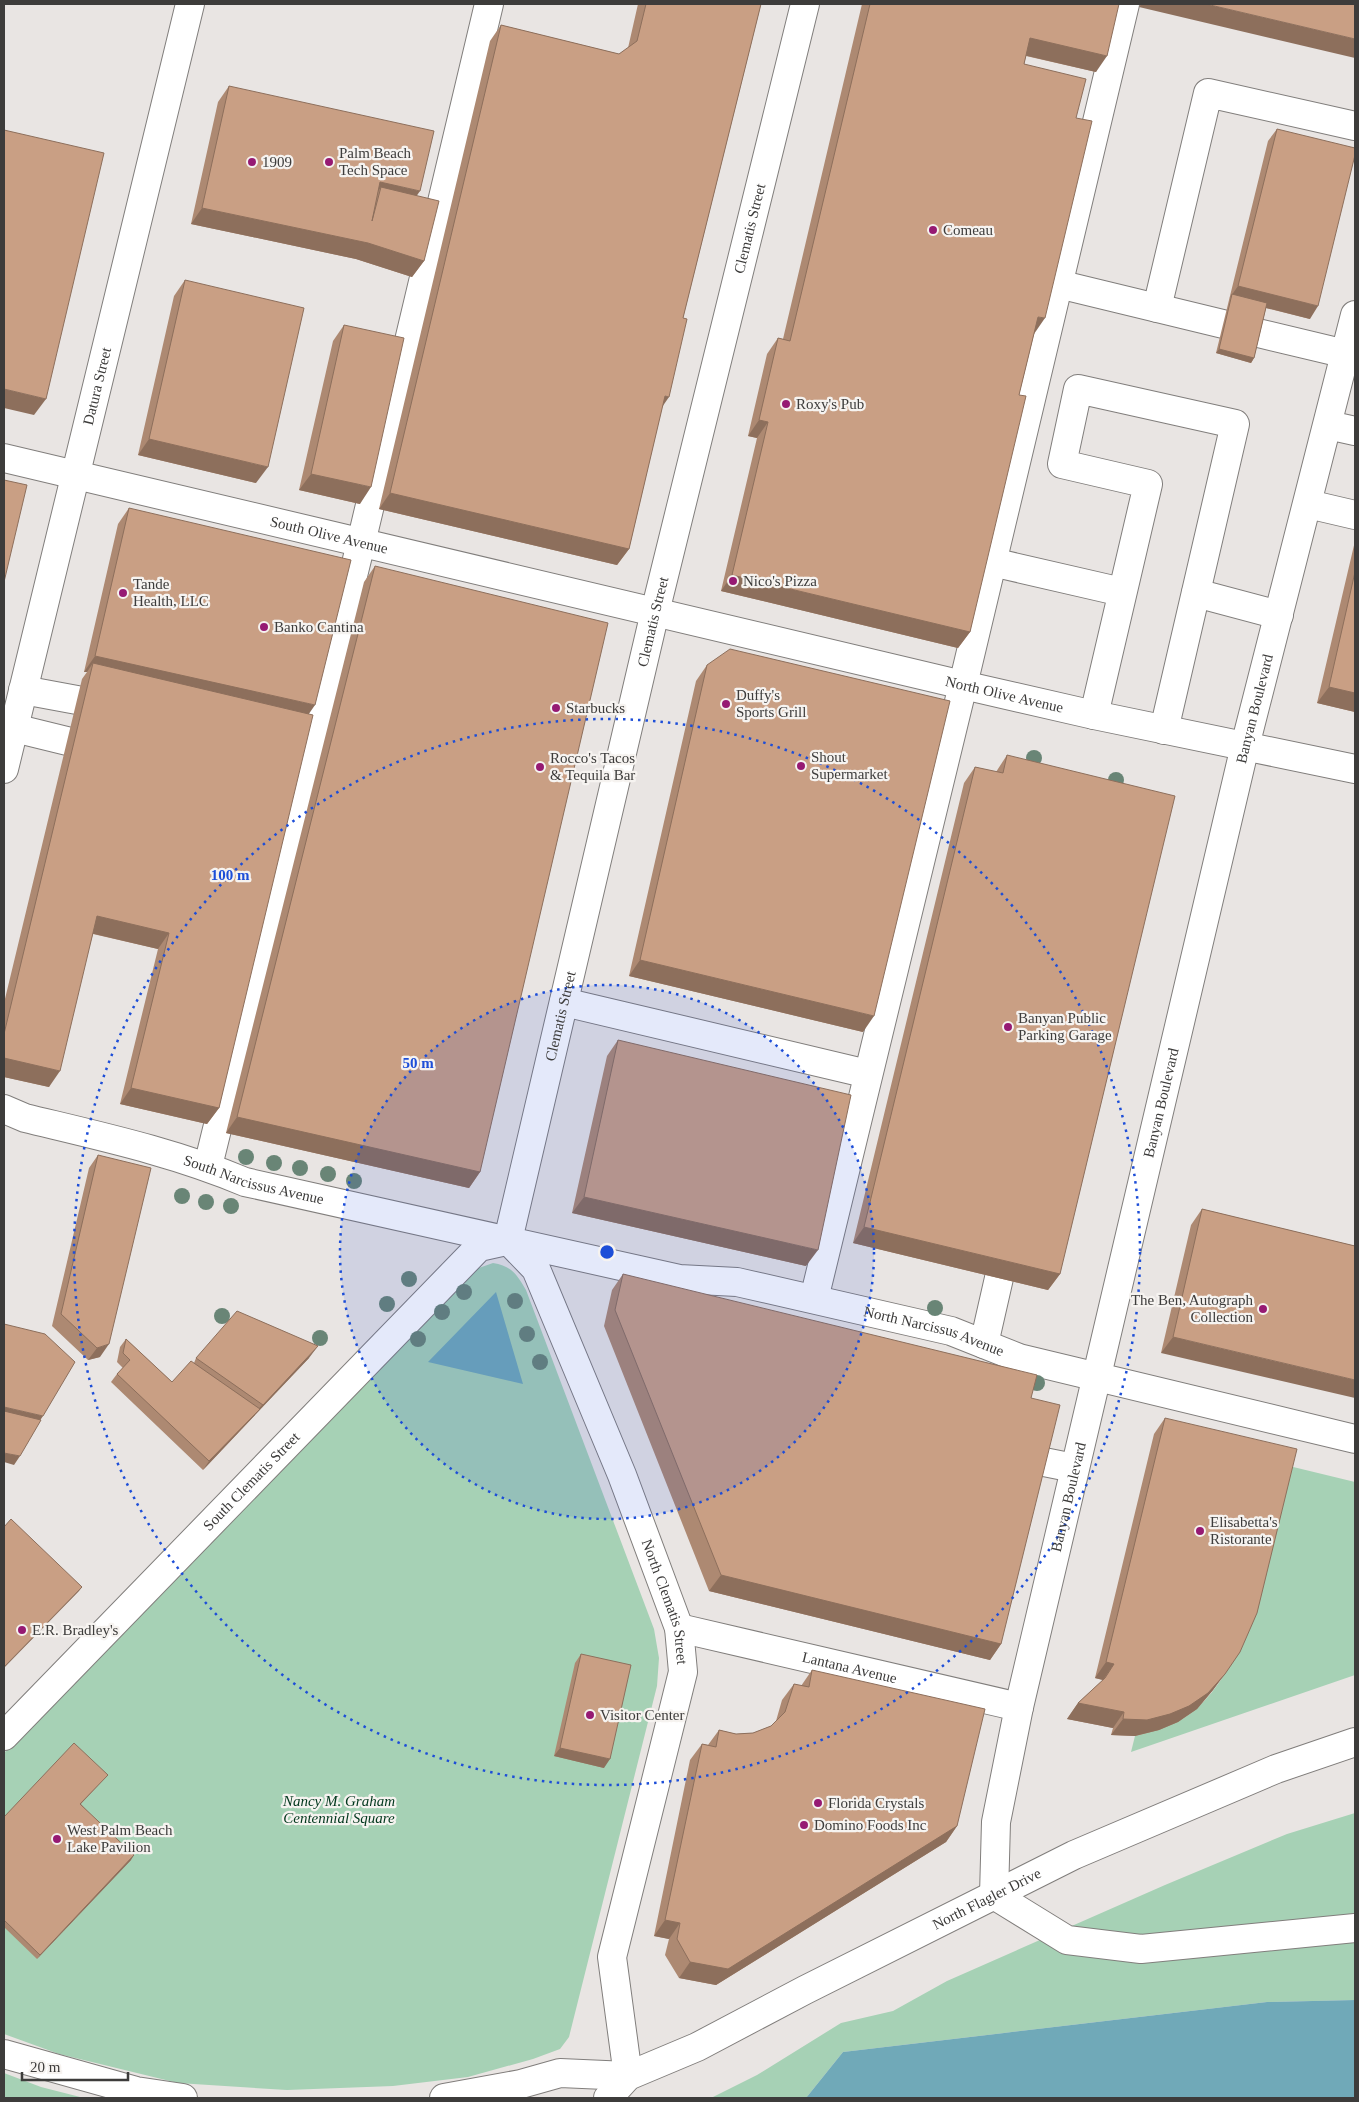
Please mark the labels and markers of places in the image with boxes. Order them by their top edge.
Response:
place label: Palm Beach Tech Space [339,145,412,178]
place label: 1909 [262,154,292,170]
marker: 1909 [246,156,258,168]
marker: Palm Beach Tech Space [323,156,335,168]
place label: Comeau [943,222,993,238]
marker: Comeau [927,224,939,236]
place label: Roxy's Pub [796,396,864,412]
marker: Roxy's Pub [780,398,792,410]
place label: Nico's Pizza [743,573,817,589]
marker: Nico's Pizza [727,575,739,587]
place label: Tande Health, LLC [133,576,209,609]
marker: Tande Health, LLC [117,587,129,599]
place label: Banko Cantina [274,619,364,635]
marker: Banko Cantina [258,621,270,633]
place label: Duffy's Sports Grill [736,687,806,720]
marker: Duffy's Sports Grill [720,698,732,710]
place label: Starbucks [566,700,625,716]
marker: Starbucks [550,702,562,714]
place label: Shout Supermarket [811,749,888,782]
place label: Rocco's Tacos & Tequila Bar [550,750,635,783]
marker: Shout Supermarket [795,760,807,772]
marker: Rocco's Tacos & Tequila Bar [534,761,546,773]
place label: Banyan Public Parking Garage [1018,1010,1112,1043]
marker: Banyan Public Parking Garage [1002,1021,1014,1033]
centre of rings [598,1243,616,1261]
place label: The Ben, Autograph Collection [1131,1292,1253,1325]
marker: The Ben, Autograph Collection [1257,1303,1269,1315]
place label: Elisabetta's Ristorante [1210,1514,1278,1547]
marker: Elisabetta's Ristorante [1194,1525,1206,1537]
place label: E.R. Bradley's [32,1622,119,1638]
marker: E.R. Bradley's [16,1624,28,1636]
place label: Visitor Center [600,1707,685,1723]
marker: Visitor Center [584,1709,596,1721]
place label: Florida Crystals [828,1795,924,1811]
marker: Florida Crystals [812,1797,824,1809]
place label: Domino Foods Inc [814,1817,927,1833]
marker: Domino Foods Inc [798,1819,810,1831]
place label: West Palm Beach Lake Pavilion [67,1822,173,1855]
marker: West Palm Beach Lake Pavilion [51,1833,63,1845]

